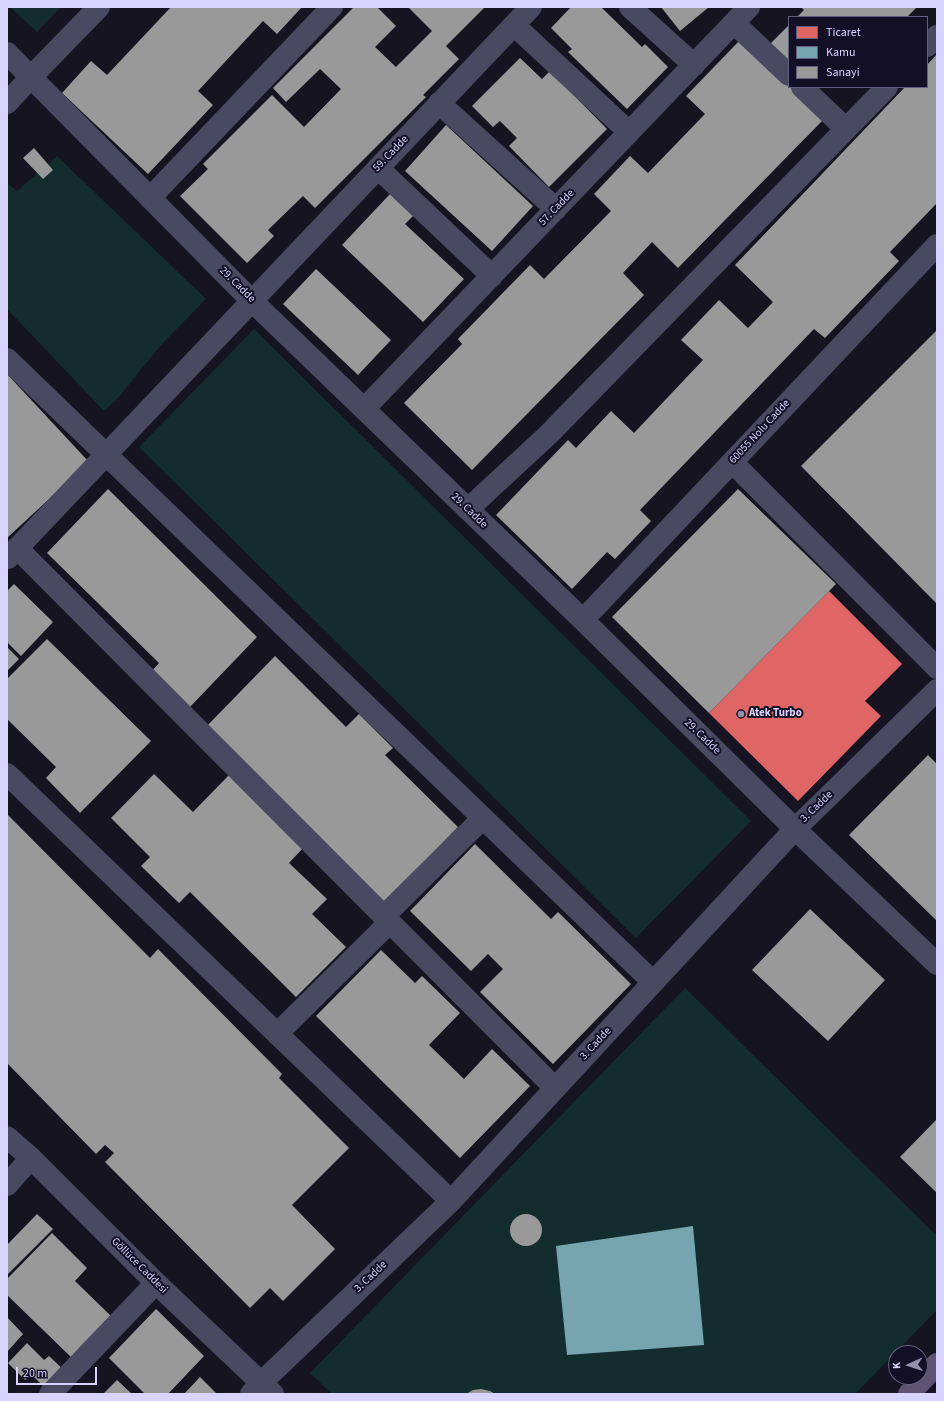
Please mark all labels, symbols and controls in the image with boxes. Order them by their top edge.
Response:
legend [788,16,928,88]
text: Ticaret [826,24,861,41]
text: Kamu [826,44,855,61]
text: Sanayi [826,64,860,81]
street label: 59. Cadde [370,133,412,175]
street label: 57. Cadde [536,187,578,229]
street label: 29. Cadde [216,264,258,306]
street label: 60055 Nolu Cadde [727,397,793,467]
street label: 29. Cadde [448,490,490,532]
place label: Atek Turbo [749,707,802,721]
marker: Atek Turbo [736,709,746,719]
street label: 29. Cadde [681,716,723,758]
street label: 3. Cadde [798,788,836,826]
street label: 3. Cadde [578,1025,614,1063]
street label: Göllüce Caddesi [108,1235,170,1297]
street label: 3. Cadde [352,1258,390,1296]
north arrow [888,1345,928,1385]
scale bar [18,1359,99,1385]
text: K [889,1362,904,1369]
text: 20 m [23,1365,47,1382]

